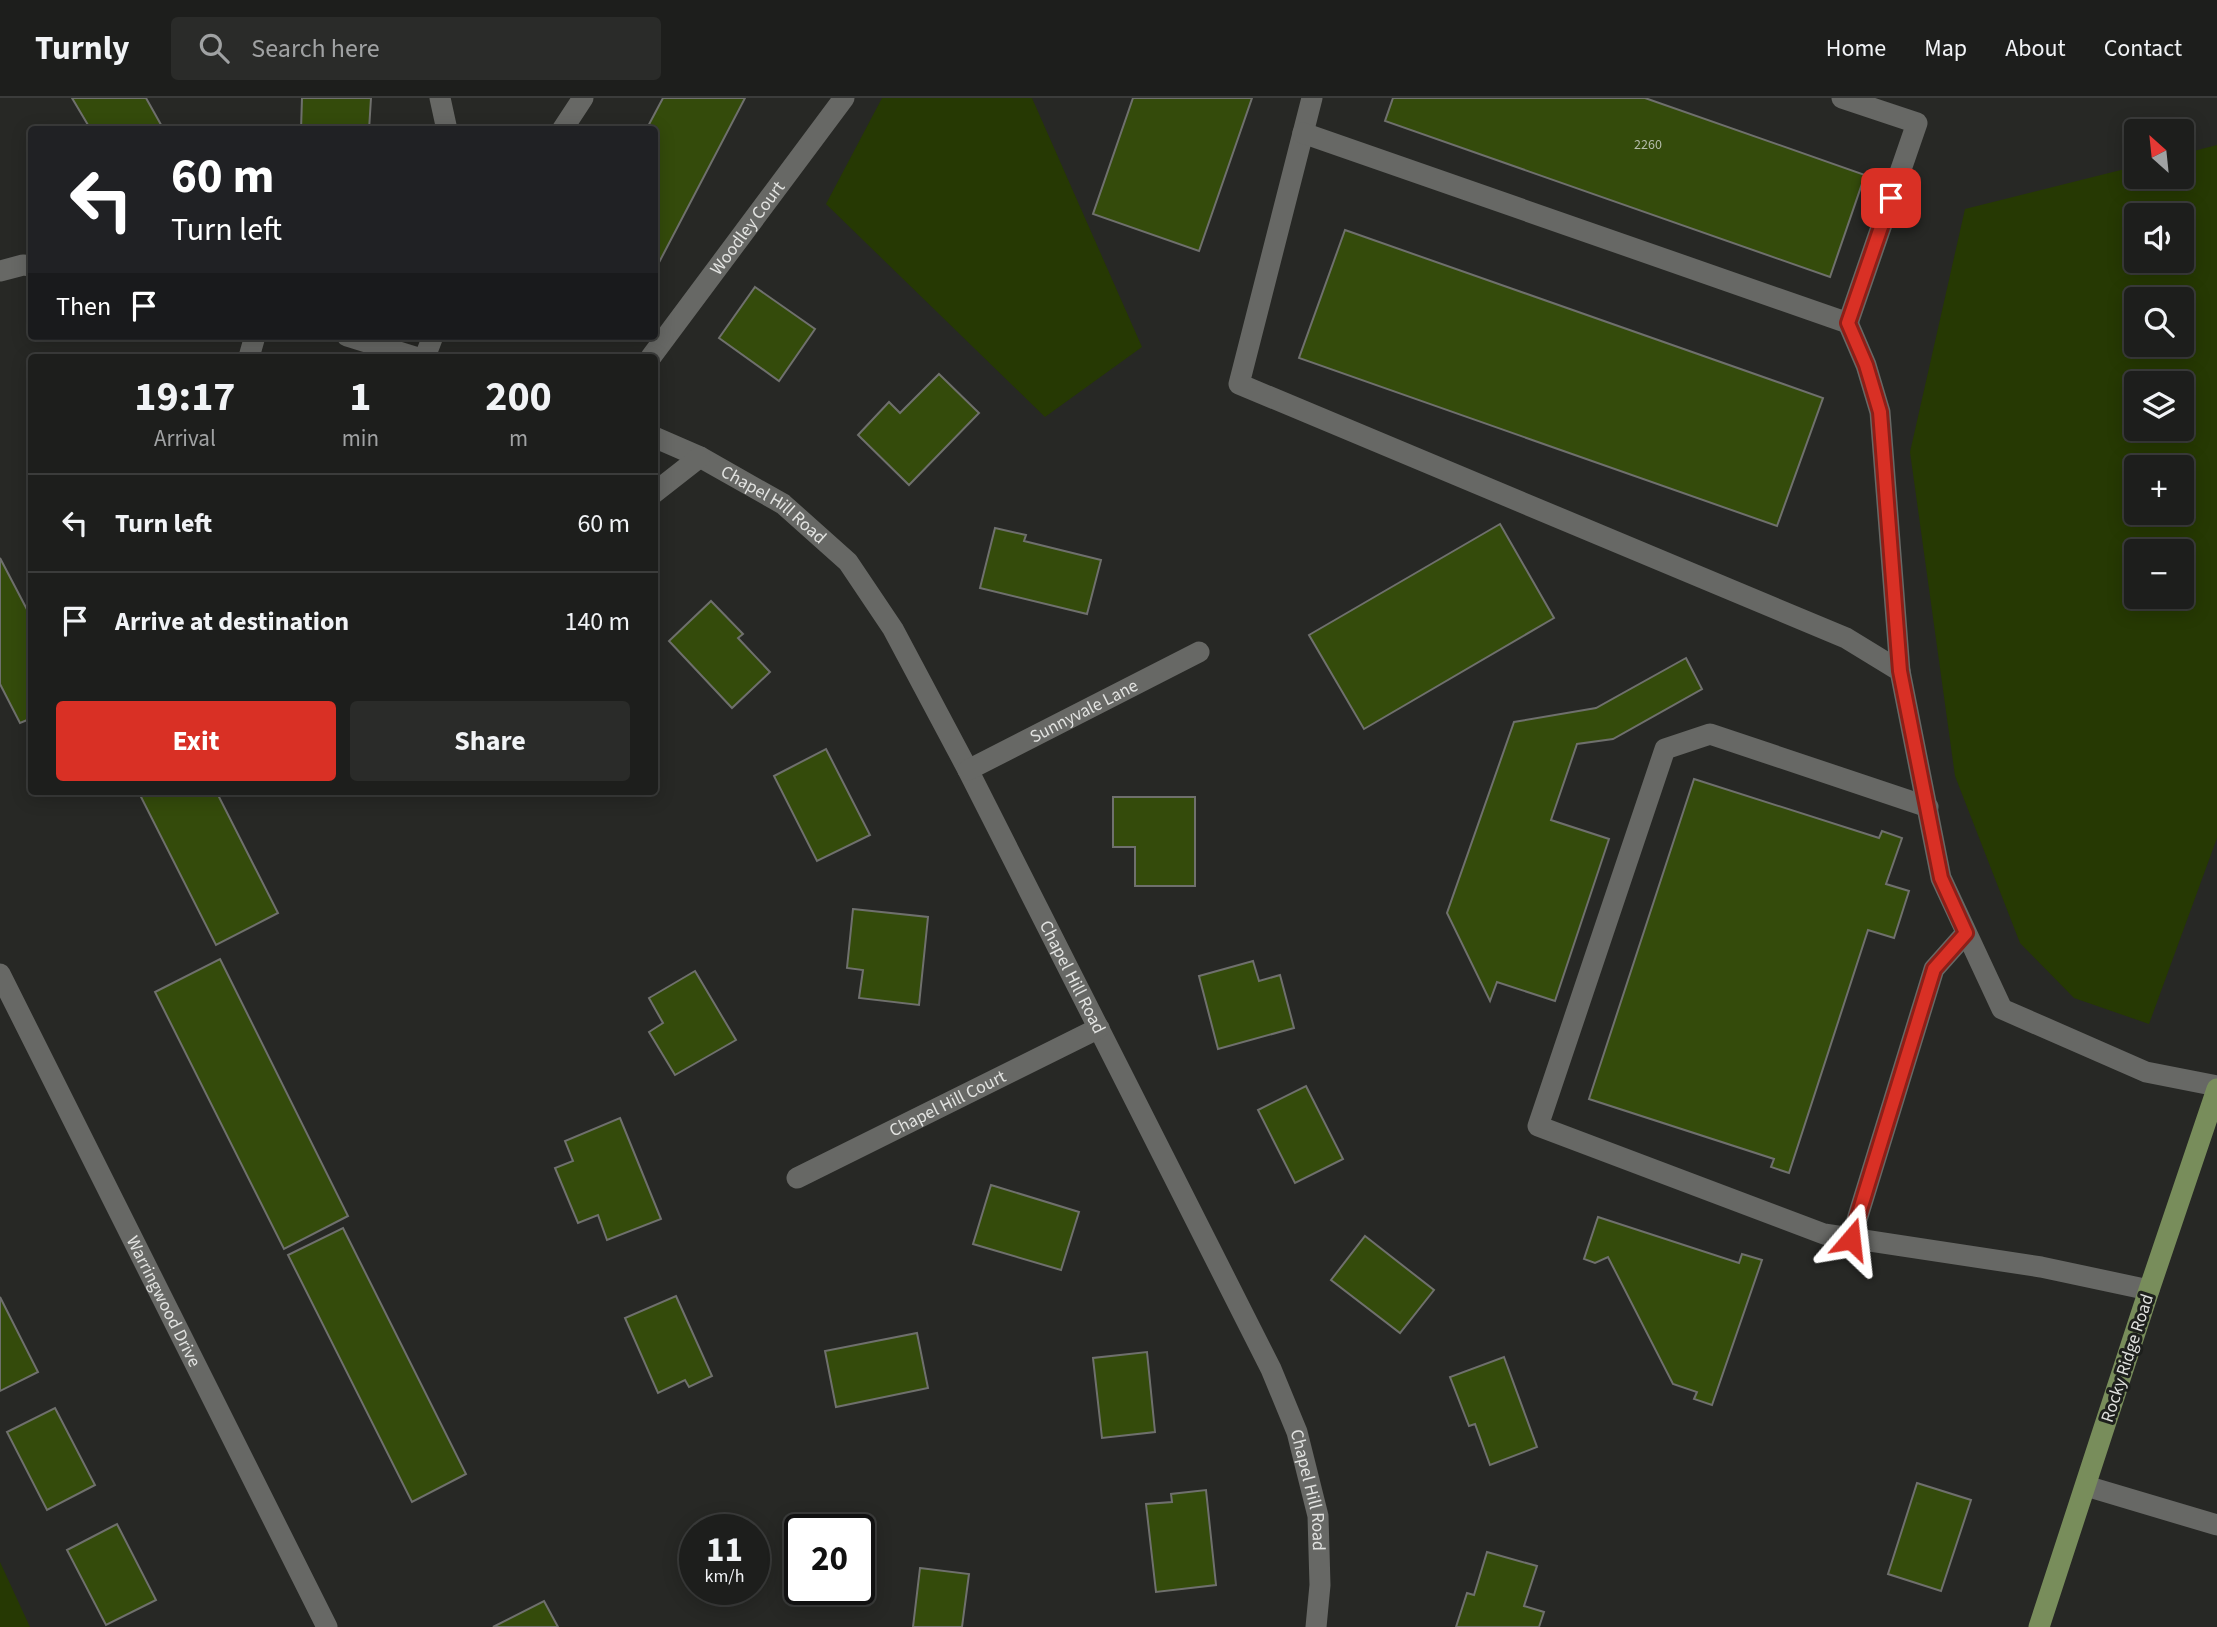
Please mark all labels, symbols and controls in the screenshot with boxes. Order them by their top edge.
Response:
search box [171,17,661,80]
text: Turnly [35,25,129,72]
icon: search [195,29,233,67]
text: Search here [251,30,380,67]
text: Home [1826,31,1886,66]
text: Map [1924,31,1967,66]
text: About [2005,31,2066,66]
text: Contact [2104,31,2182,66]
north arrow [2124,119,2194,189]
map controls [2124,119,2194,609]
house number: 2260 [1634,135,1662,155]
text: 60 m [171,142,275,212]
icon: left [56,154,147,245]
pin [1861,168,1921,228]
street label: Woodley Court [704,176,791,280]
icon: arrive [1872,179,1910,217]
button: sound [2124,203,2194,273]
text: Turn left [171,207,282,253]
icon: arrive [125,287,163,325]
button: search [2124,287,2194,357]
text: Then [56,288,111,325]
text: 19:17 [134,367,236,427]
text: 1 [349,367,371,427]
text: 200 [485,367,552,427]
button: layers [2124,371,2194,441]
text: Arrival [154,422,216,455]
text: min [342,422,379,455]
text: m [509,422,528,455]
button: + [2124,455,2194,525]
street label: Chapel Hill Road [716,459,832,550]
icon: left [56,504,94,542]
text: Turn left [115,505,212,542]
text: 60 m [577,505,630,542]
button: − [2124,539,2194,609]
icon: arrive [56,602,94,640]
text: Arrive at destination [115,603,349,640]
text: 140 m [564,603,630,640]
street label: Sunnyvale Lane [1026,673,1142,749]
button: Exit [56,701,336,781]
button: Share [350,701,630,781]
street label: Chapel Hill Road [1033,916,1111,1038]
street label: Chapel Hill Court [885,1064,1010,1143]
position arrow [1814,1202,1888,1276]
street label: Warringwood Drive [120,1232,207,1371]
street label: Rocky Ridge Road [2095,1291,2160,1426]
street label: Chapel Hill Road [1284,1427,1331,1551]
speed limit sign: 20 [784,1514,875,1605]
text: 11 [706,1525,743,1575]
text: km/h [705,1564,744,1589]

